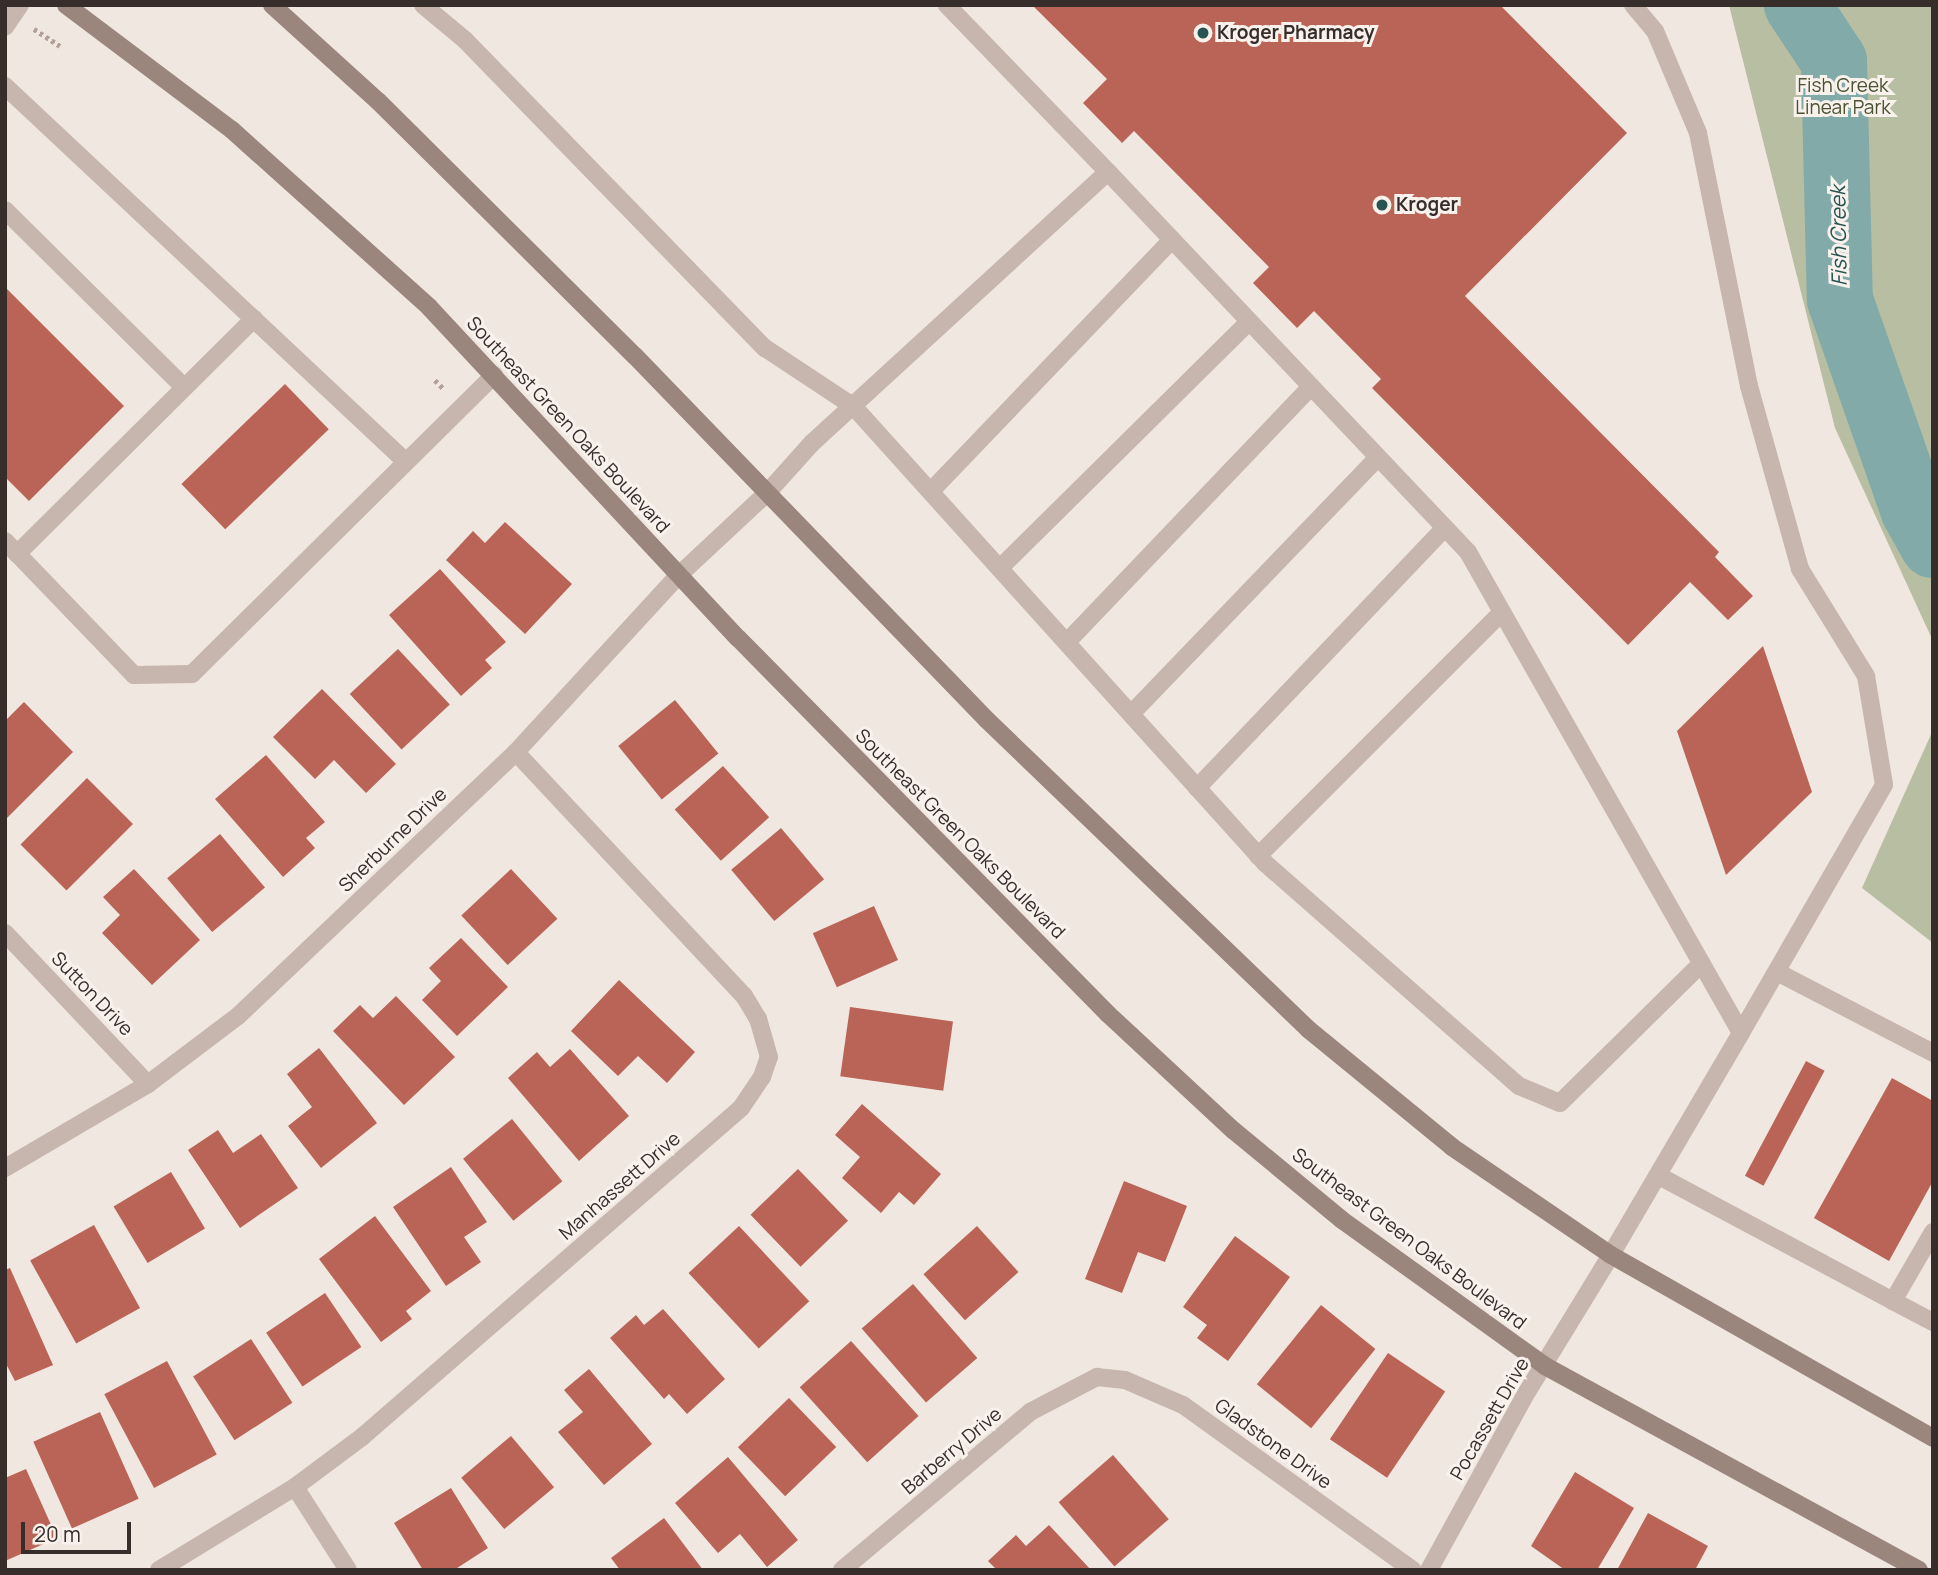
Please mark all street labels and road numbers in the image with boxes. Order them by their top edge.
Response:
street label: Southeast Green Oaks Boulevard [462,312,674,538]
street label: Southeast Green Oaks Boulevard [850,724,1070,944]
street label: Sherburne Drive [334,783,452,897]
street label: Sutton Drive [46,947,138,1041]
street label: Manhassett Drive [555,1127,685,1245]
street label: Southeast Green Oaks Boulevard [1287,1143,1531,1335]
street label: Pocassett Drive [1446,1354,1534,1484]
street label: Gladstone Drive [1210,1394,1336,1494]
street label: Barberry Drive [897,1403,1007,1499]

